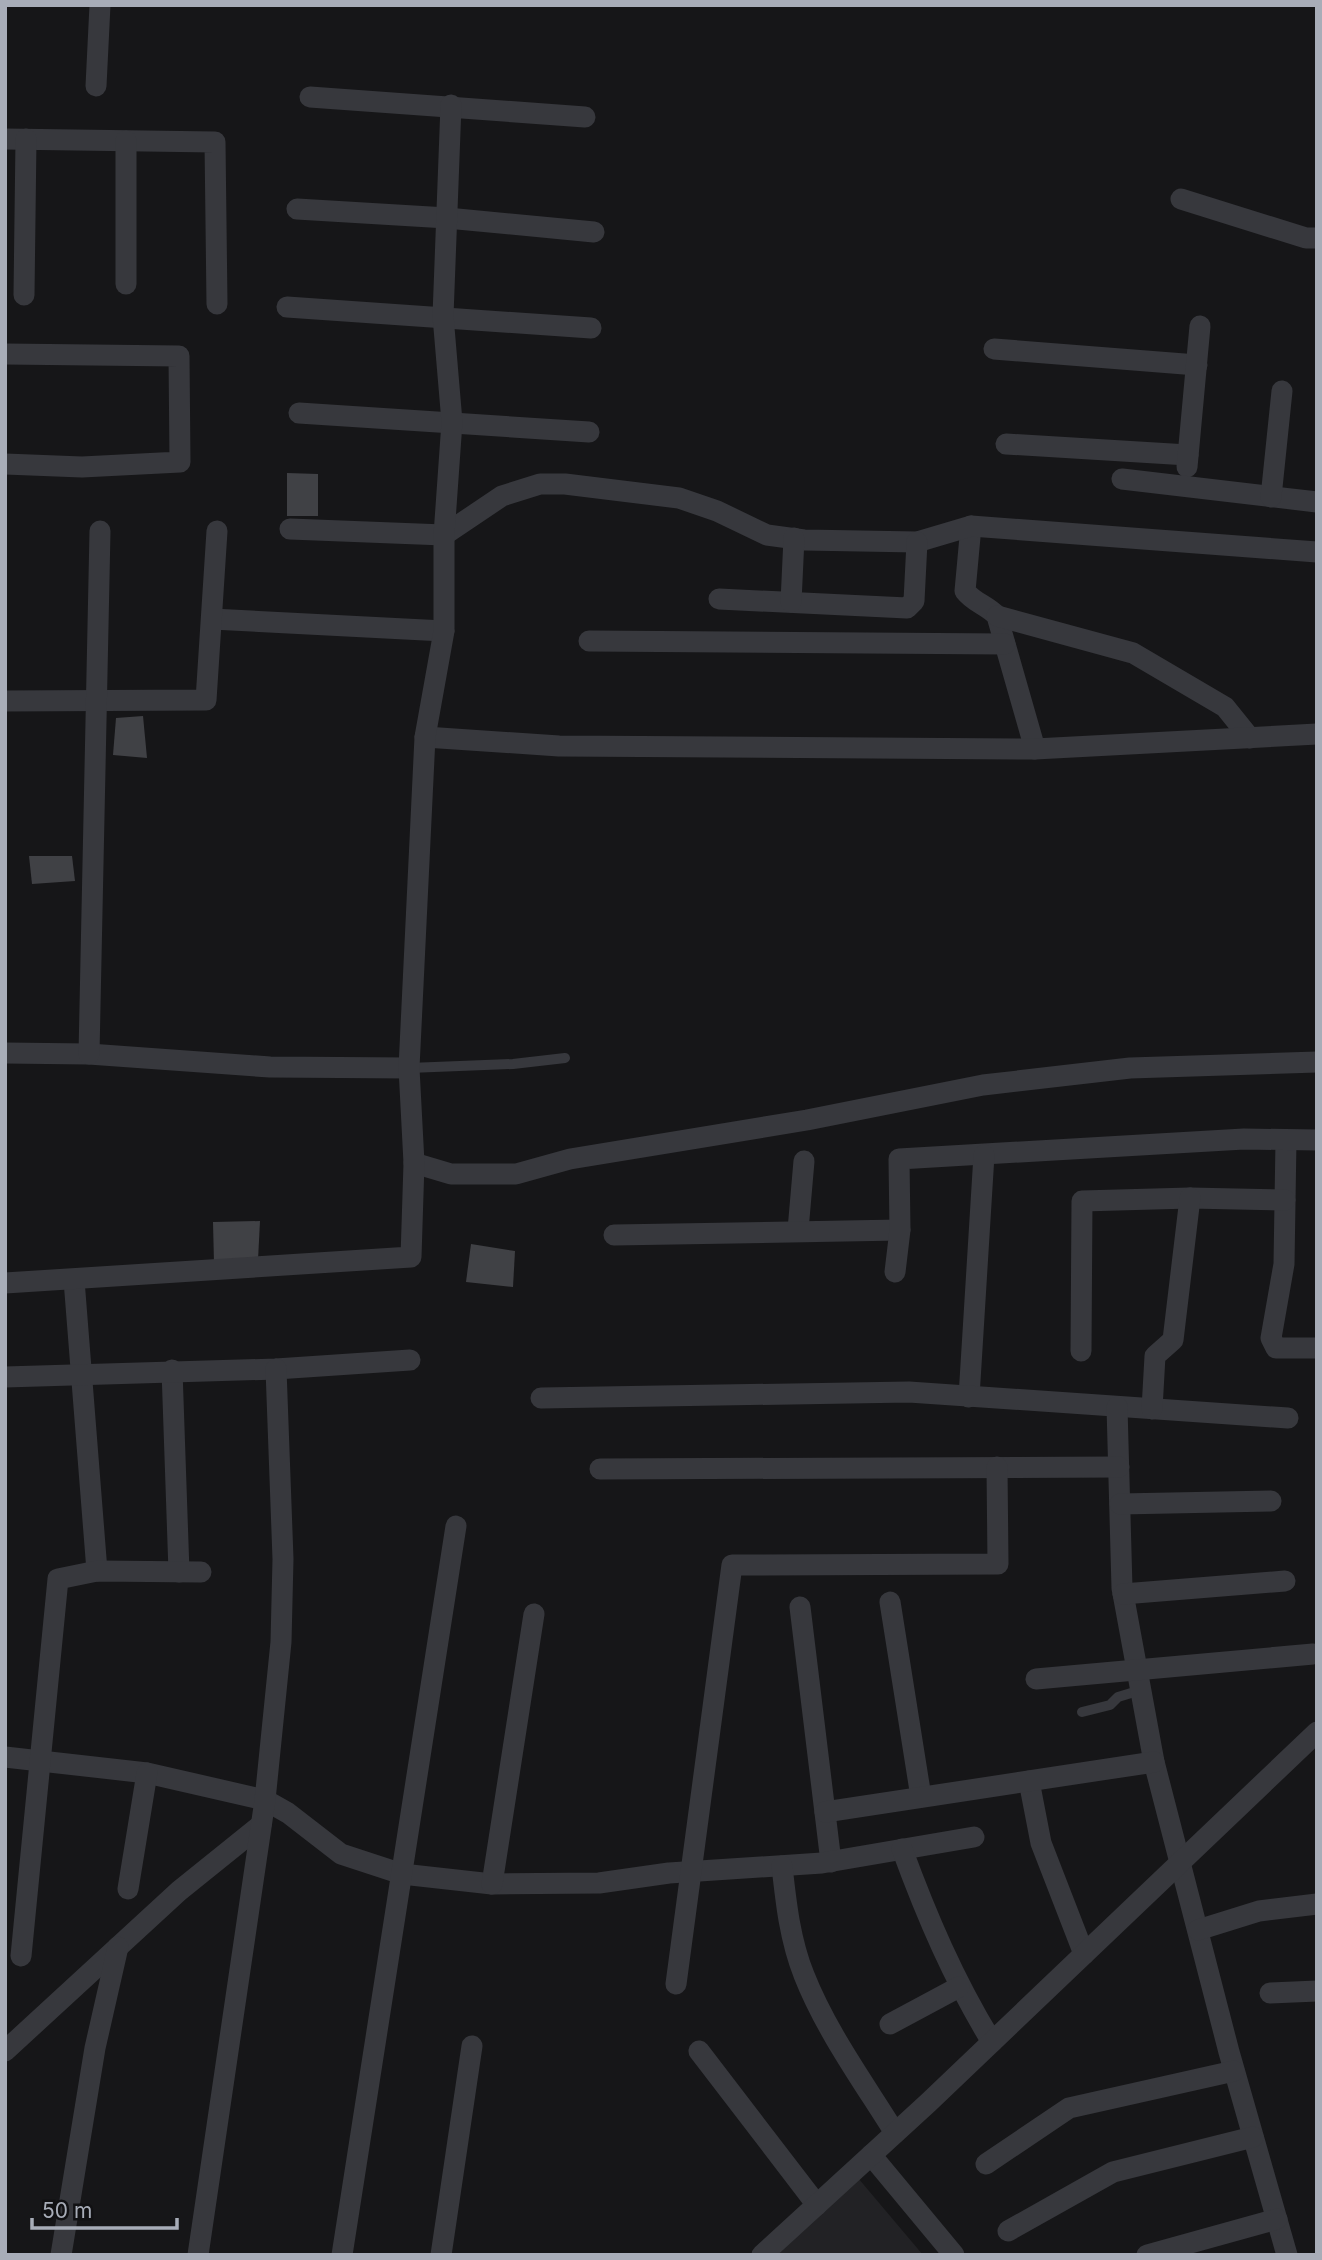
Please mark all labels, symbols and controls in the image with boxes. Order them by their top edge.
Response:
scale bar [32,2186,177,2230]
text: 50 m [42,2198,92,2223]

